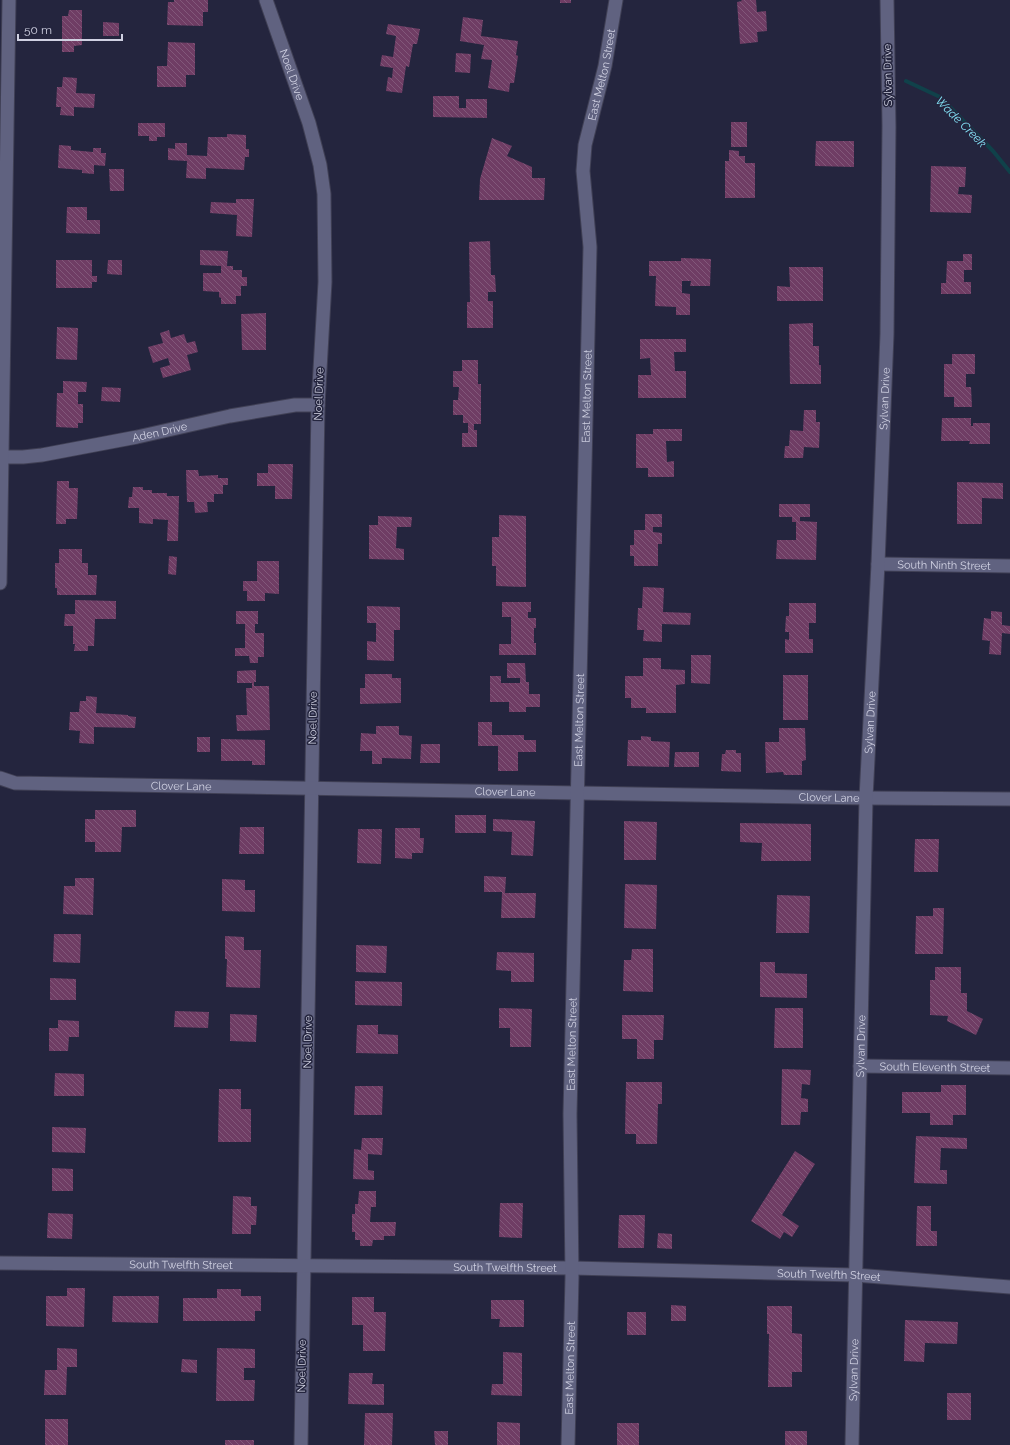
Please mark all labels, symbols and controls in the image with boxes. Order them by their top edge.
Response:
scale bar [18,16,122,42]
text: 50 m [24,23,52,37]
street label: East Melton Street [585,28,618,122]
street label: Sylvan Drive [881,43,895,106]
street label: Noel Drive [277,47,307,102]
water label: Wade Creek [933,94,990,151]
street label: East Melton Street [579,349,594,443]
street label: Noel Drive [312,367,326,421]
street label: Sylvan Drive [877,367,892,430]
street label: Aden Drive [131,419,189,444]
street label: South Ninth Street [897,558,991,572]
street label: East Melton Street [572,673,587,767]
street label: Sylvan Drive [862,690,878,754]
street label: Noel Drive [306,691,320,745]
street label: Clover Lane [151,779,212,793]
street label: Clover Lane [475,785,536,799]
street label: Clover Lane [799,790,860,804]
street label: East Melton Street [564,997,579,1091]
street label: Sylvan Drive [853,1014,868,1078]
street label: Noel Drive [301,1015,315,1069]
street label: South Eleventh Street [880,1060,991,1074]
street label: South Twelfth Street [129,1258,233,1272]
street label: South Twelfth Street [453,1260,557,1274]
street label: South Twelfth Street [777,1267,881,1283]
street label: East Melton Street [562,1321,577,1415]
street label: Sylvan Drive [846,1338,861,1401]
street label: Noel Drive [295,1339,309,1393]

